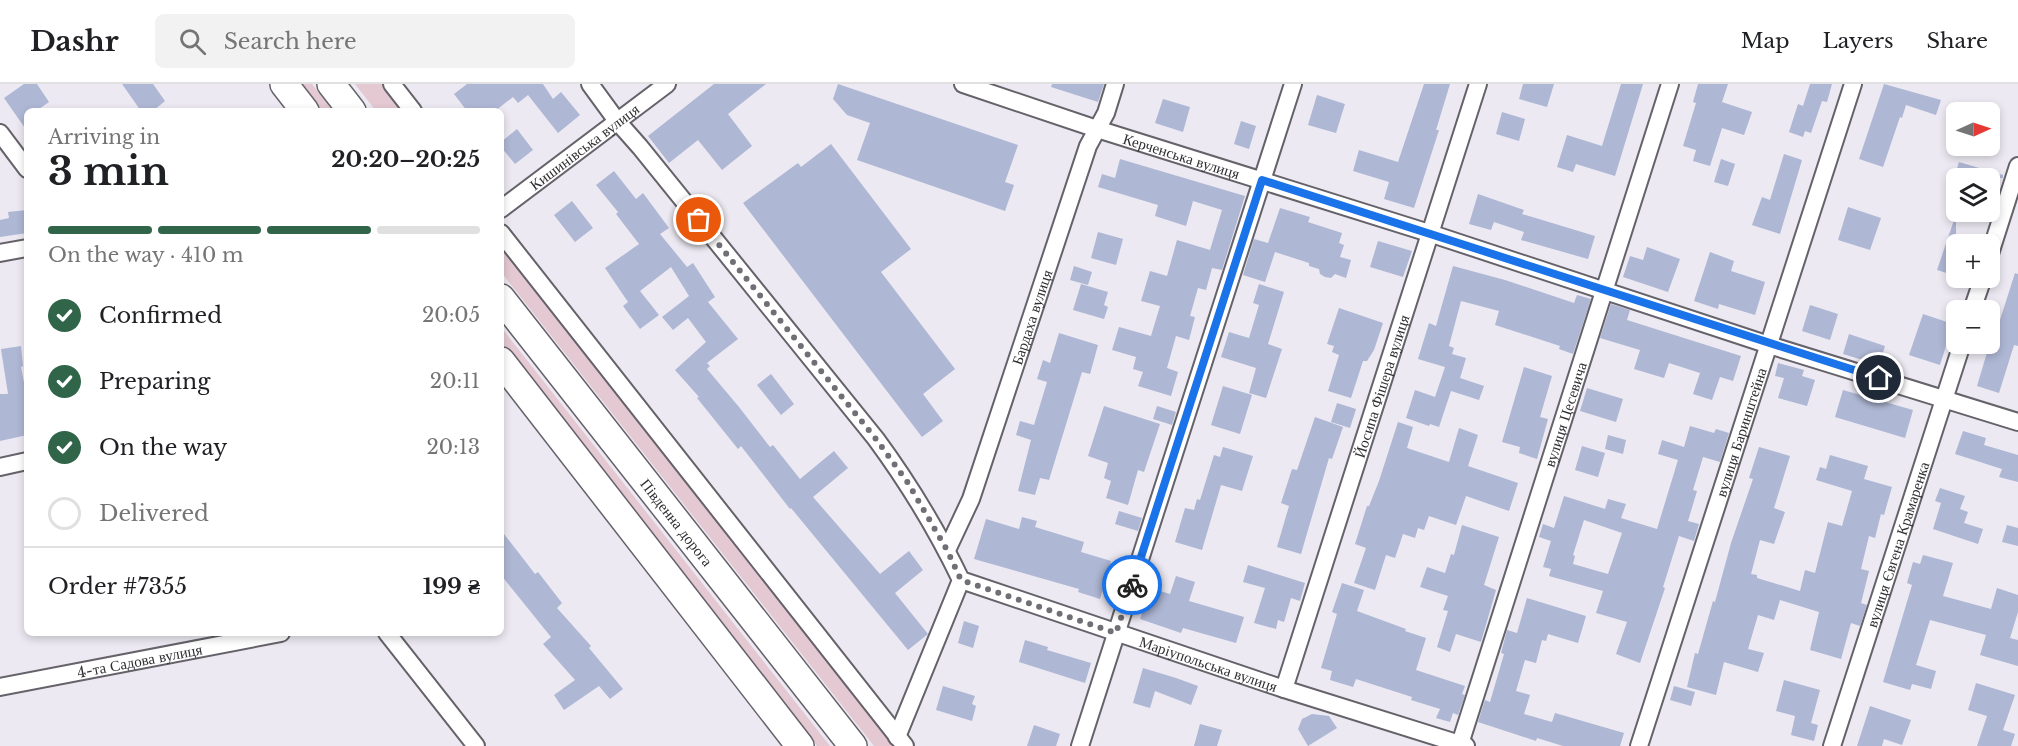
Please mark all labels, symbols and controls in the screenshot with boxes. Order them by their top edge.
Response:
search box [155,14,575,68]
text: Dashr [30,24,119,59]
icon: search [176,25,209,58]
text: Search here [224,28,357,55]
text: Map [1741,28,1790,54]
text: Layers [1823,28,1894,54]
text: Share [1927,28,1988,54]
street label: Кишинівська вулиця [526,99,643,194]
north arrow [1946,102,2000,156]
map controls [1946,102,2000,354]
text: Arriving in [48,125,160,149]
street label: Керченська вулиця [1121,128,1242,183]
text: 20:20–20:25 [331,146,480,173]
text: 3 min [48,147,169,196]
button: layers [1946,168,2000,222]
pin [673,194,724,245]
icon: bag [682,203,715,236]
button: + [1946,234,2000,288]
text: On the way · 410 m [48,243,243,267]
street label: Бардаха вулиця [1007,267,1056,367]
icon: check [48,299,81,332]
button: − [1946,300,2000,354]
text: Confirmed [99,302,222,329]
text: 20:05 [422,303,480,327]
street label: Йосипа Фішера вулиця [1349,312,1413,460]
pin [1853,352,1904,403]
street label: вулиця Цесевича [1539,359,1591,469]
icon: home [1862,361,1895,394]
icon: check [48,365,81,398]
street label: вулиця Баринштейна [1711,365,1770,499]
text: Preparing [99,368,210,395]
text: 20:11 [430,369,480,393]
icon: check [48,431,81,464]
text: On the way [99,434,227,461]
text: 20:13 [426,435,480,459]
street label: вулиця Євгена Крамаренка [1862,459,1933,630]
street label: Південна дорога [637,475,718,570]
text: Delivered [99,500,209,527]
courier [1102,555,1162,615]
icon: bike [1116,569,1149,602]
text: Order #7355 [48,573,187,600]
text: 199 ₴ [423,573,480,600]
street label: Маріупольська вулиця [1137,631,1280,696]
street label: 4-та Садова вулиця [75,639,204,682]

